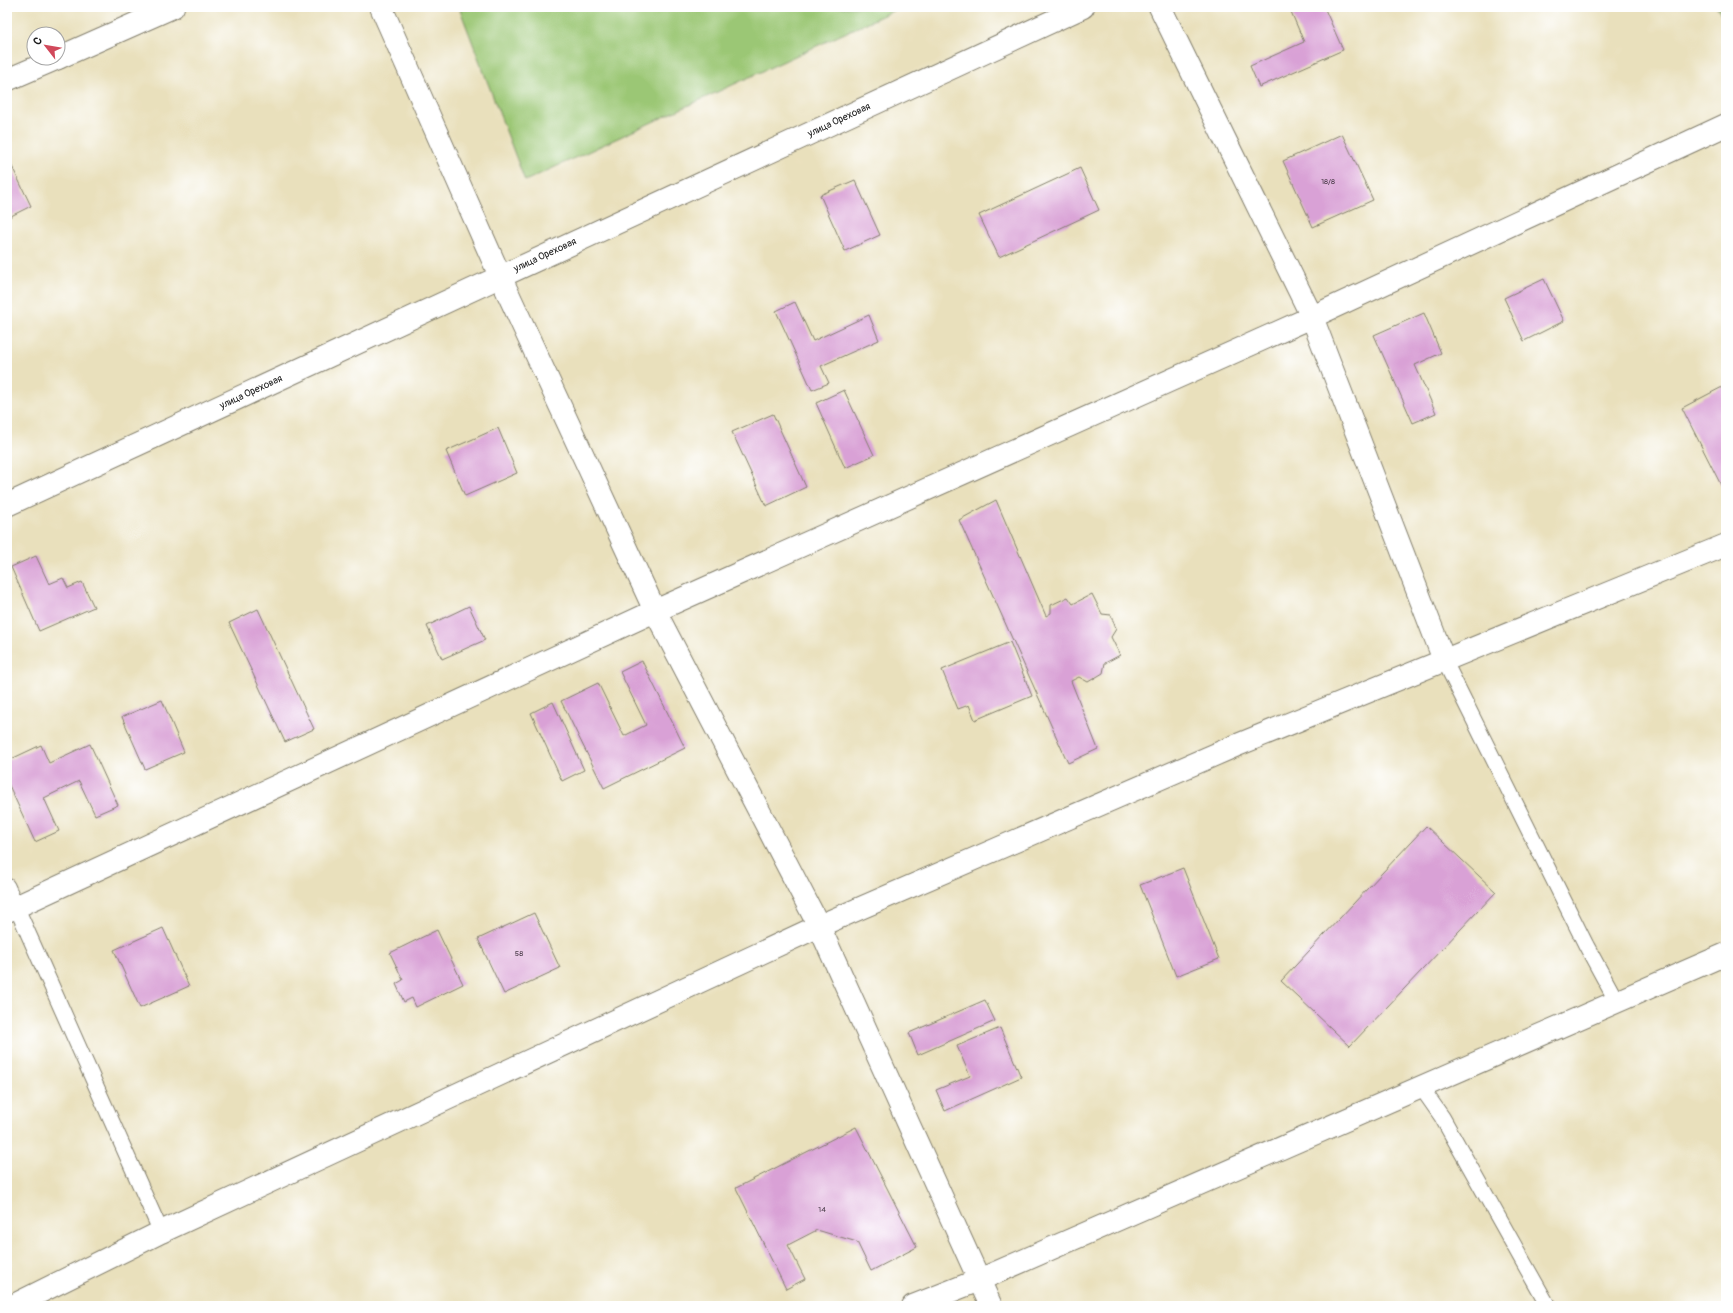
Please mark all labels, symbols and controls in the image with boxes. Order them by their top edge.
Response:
north arrow [26,26,66,66]
text: С [31,35,45,47]
street label: улица Ореховая [805,100,872,140]
house number: 18/8 [1321,177,1335,186]
street label: улица Ореховая [511,235,578,275]
street label: улица Ореховая [217,372,284,412]
house number: 58 [515,949,523,958]
house number: 14 [818,1205,826,1214]

